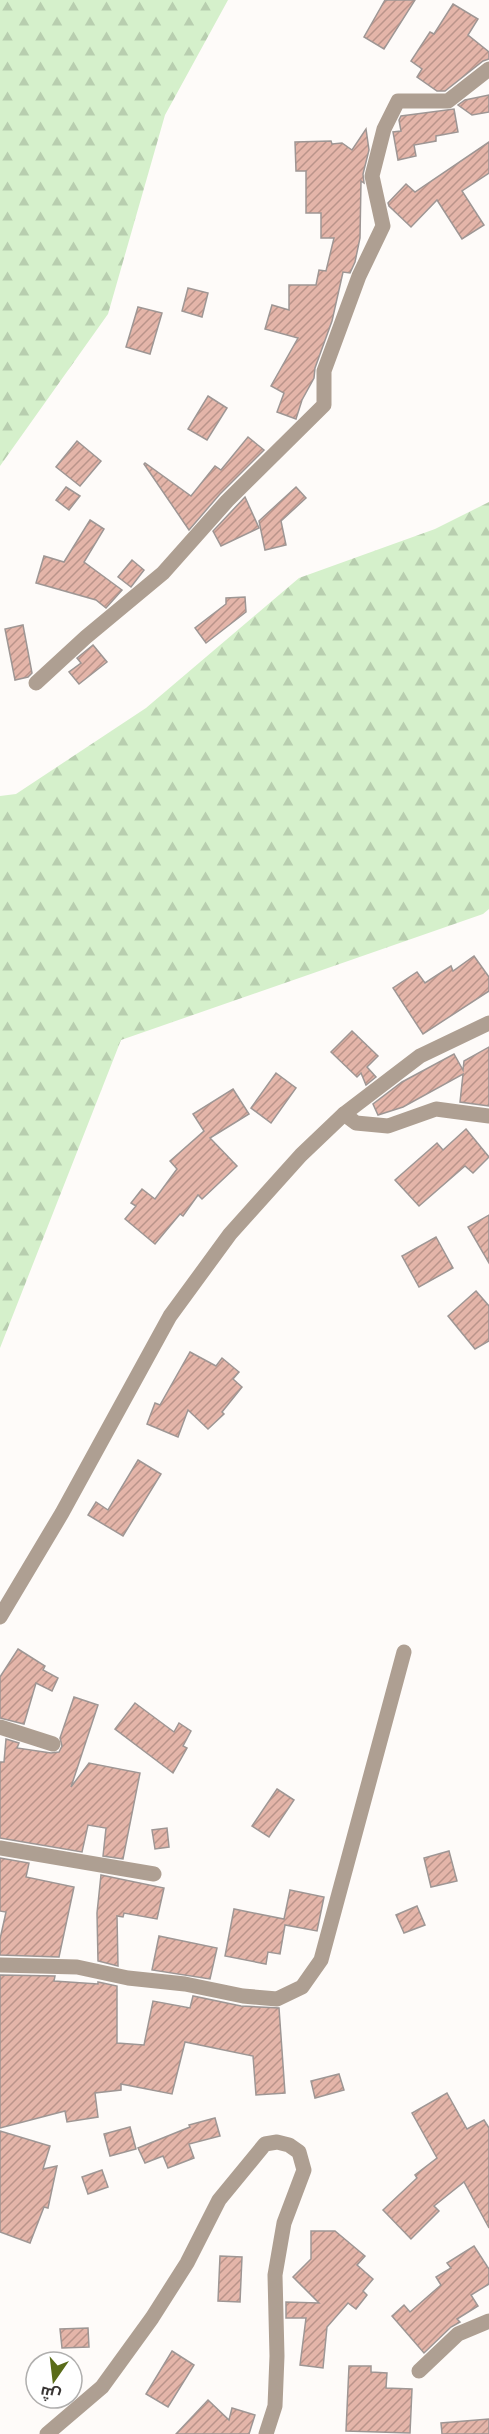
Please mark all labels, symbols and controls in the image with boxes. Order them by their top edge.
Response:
north arrow [24,2350,84,2410]
text: ش [38,2382,63,2406]

